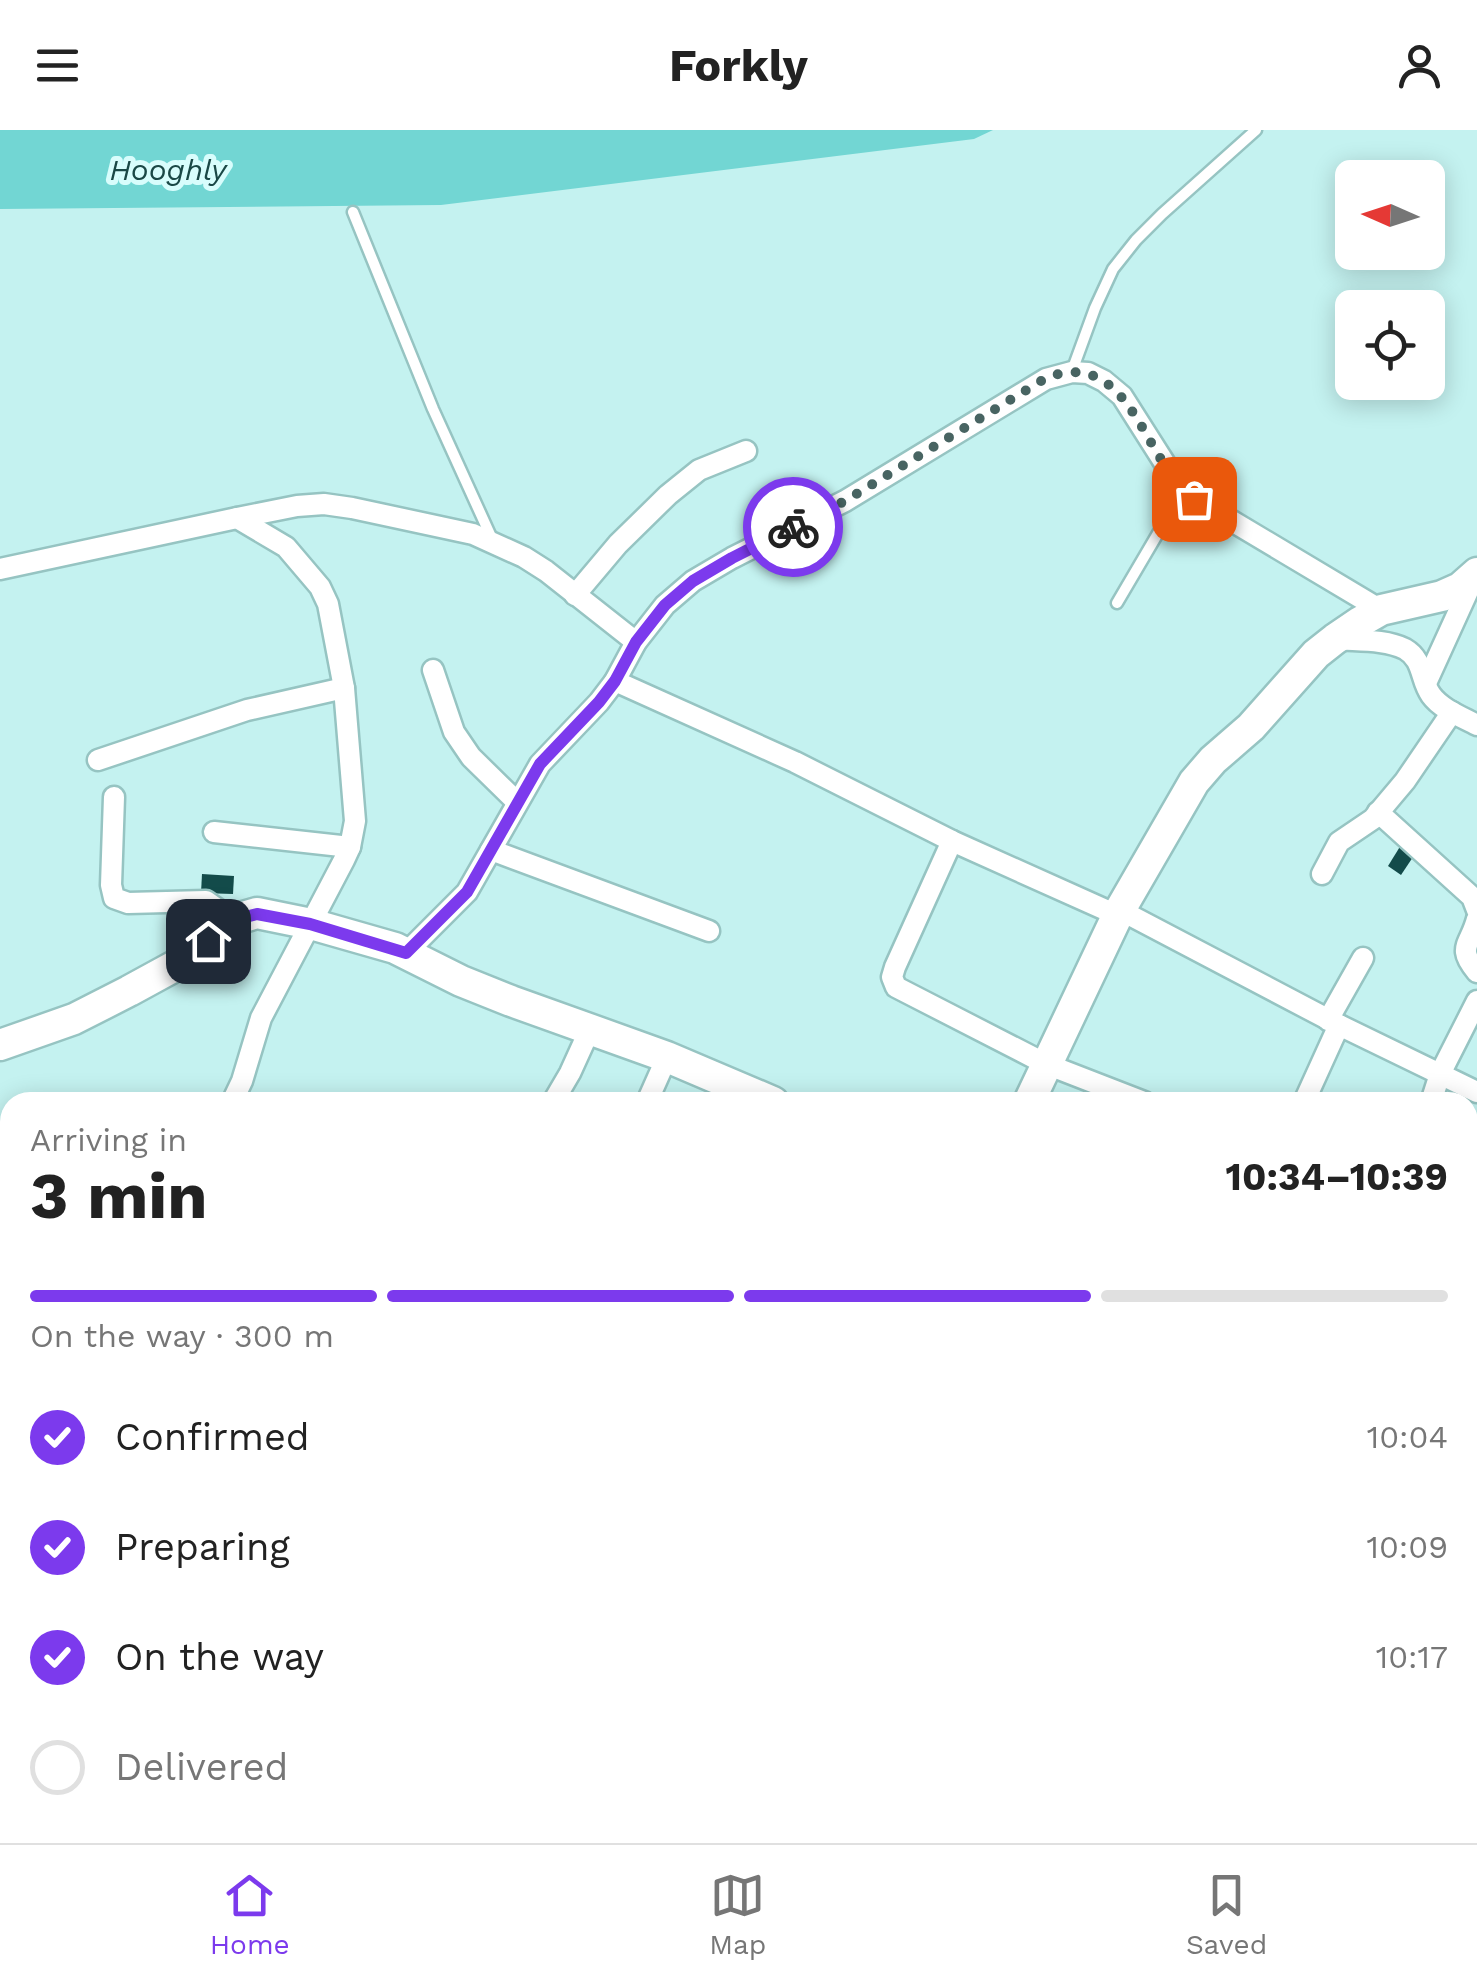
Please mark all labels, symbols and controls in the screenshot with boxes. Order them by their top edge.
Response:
icon: menu [30,38,85,93]
icon: person [1392,38,1447,93]
text: Forkly [669,39,808,92]
water label: Hooghly [110,152,228,187]
north arrow [1335,160,1445,270]
map controls [1335,160,1445,400]
button: locate [1335,290,1445,400]
pin [1152,457,1237,542]
icon: bag [1167,472,1222,527]
courier [743,477,843,577]
icon: bike [766,500,821,555]
pin [166,899,251,984]
icon: home [181,914,236,969]
text: Arriving in [30,1121,187,1159]
text: 10:34–10:39 [1226,1155,1448,1199]
text: 3 min [30,1158,208,1234]
text: On the way · 300 m [30,1317,334,1355]
icon: check [30,1410,85,1465]
text: Confirmed [115,1415,310,1459]
text: 10:04 [1367,1418,1448,1456]
icon: check [30,1520,85,1575]
text: Preparing [115,1525,290,1569]
text: 10:09 [1366,1528,1448,1566]
icon: check [30,1630,85,1685]
text: On the way [115,1635,324,1679]
text: 10:17 [1376,1638,1448,1676]
text: Delivered [115,1745,288,1789]
tab: Home [210,1868,290,1961]
tab: Map [709,1868,766,1961]
tab: Saved [1186,1868,1267,1961]

